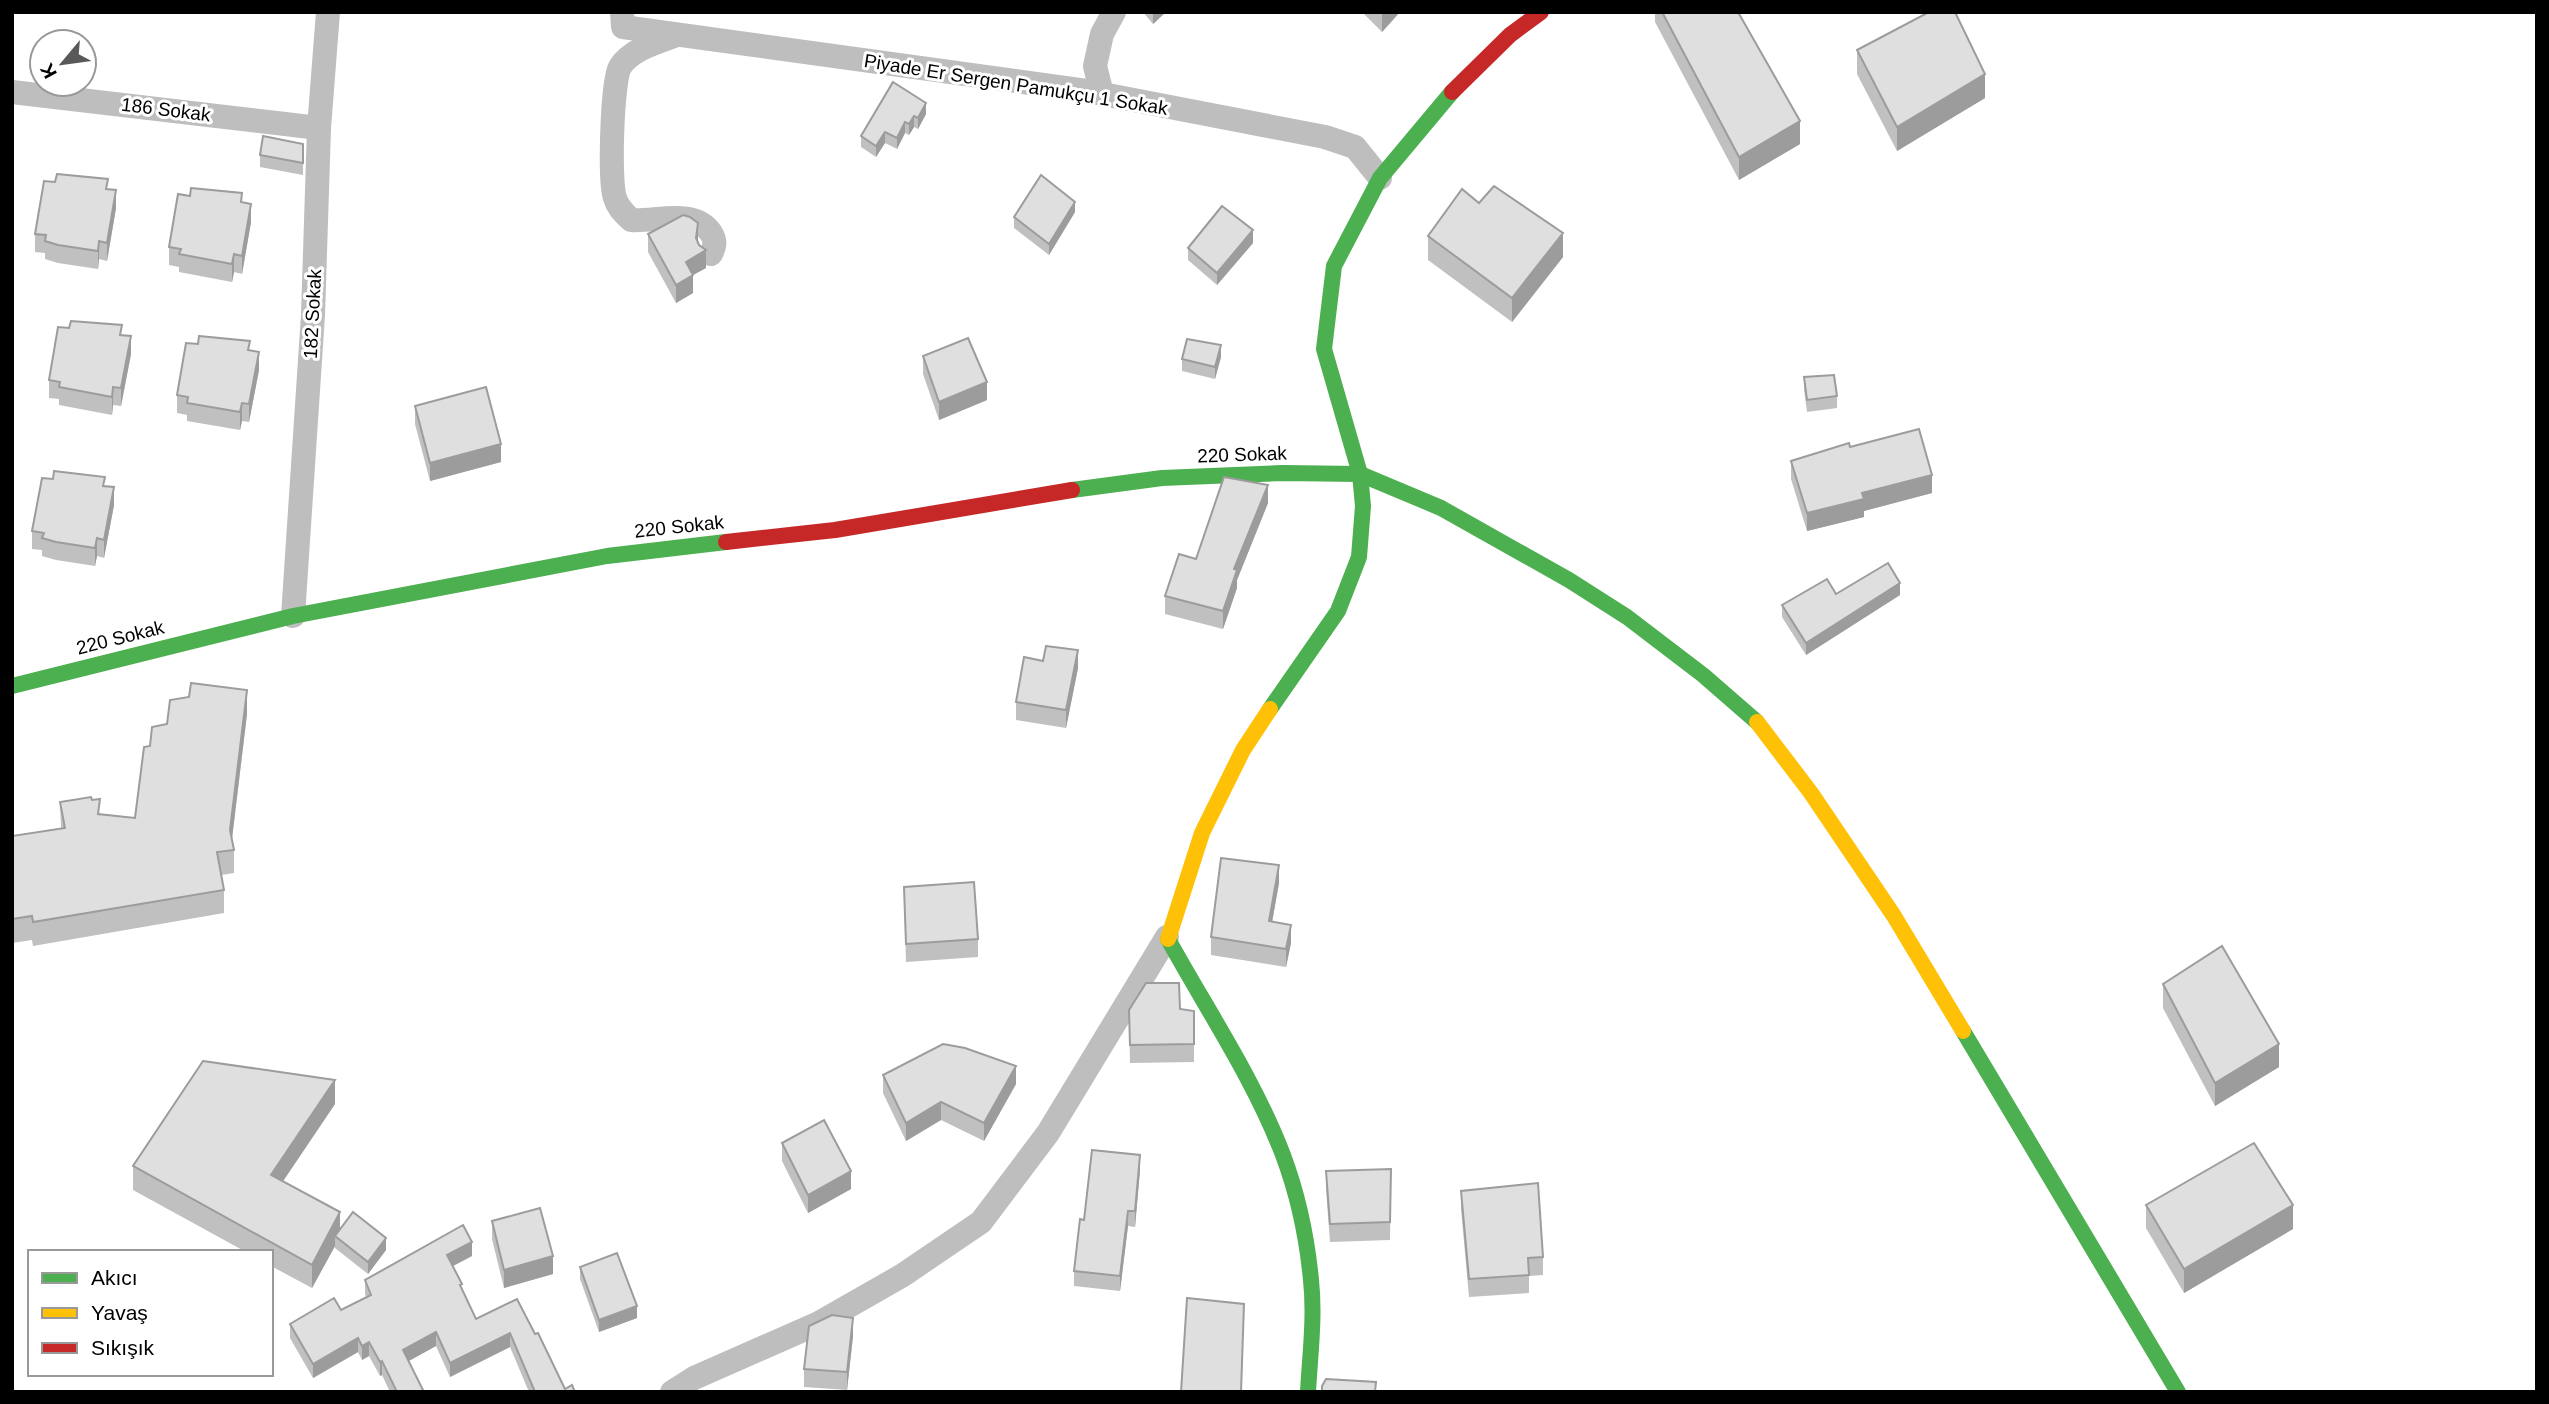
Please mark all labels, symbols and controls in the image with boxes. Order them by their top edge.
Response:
north arrow [28,28,98,98]
street label: Piyade Er Sergen Pamukçu 1 Sokak [862,50,1170,119]
text: K [36,60,61,82]
street label: 186 Sokak [120,94,212,125]
street label: 182 Sokak [300,268,325,359]
street label: 220 Sokak [1197,442,1288,467]
street label: 220 Sokak [633,511,725,542]
street label: 220 Sokak [74,616,167,659]
legend [28,1250,273,1376]
text: Akıcı [91,1266,138,1289]
text: Yavaş [91,1301,148,1324]
text: Sıkışık [91,1336,155,1359]

